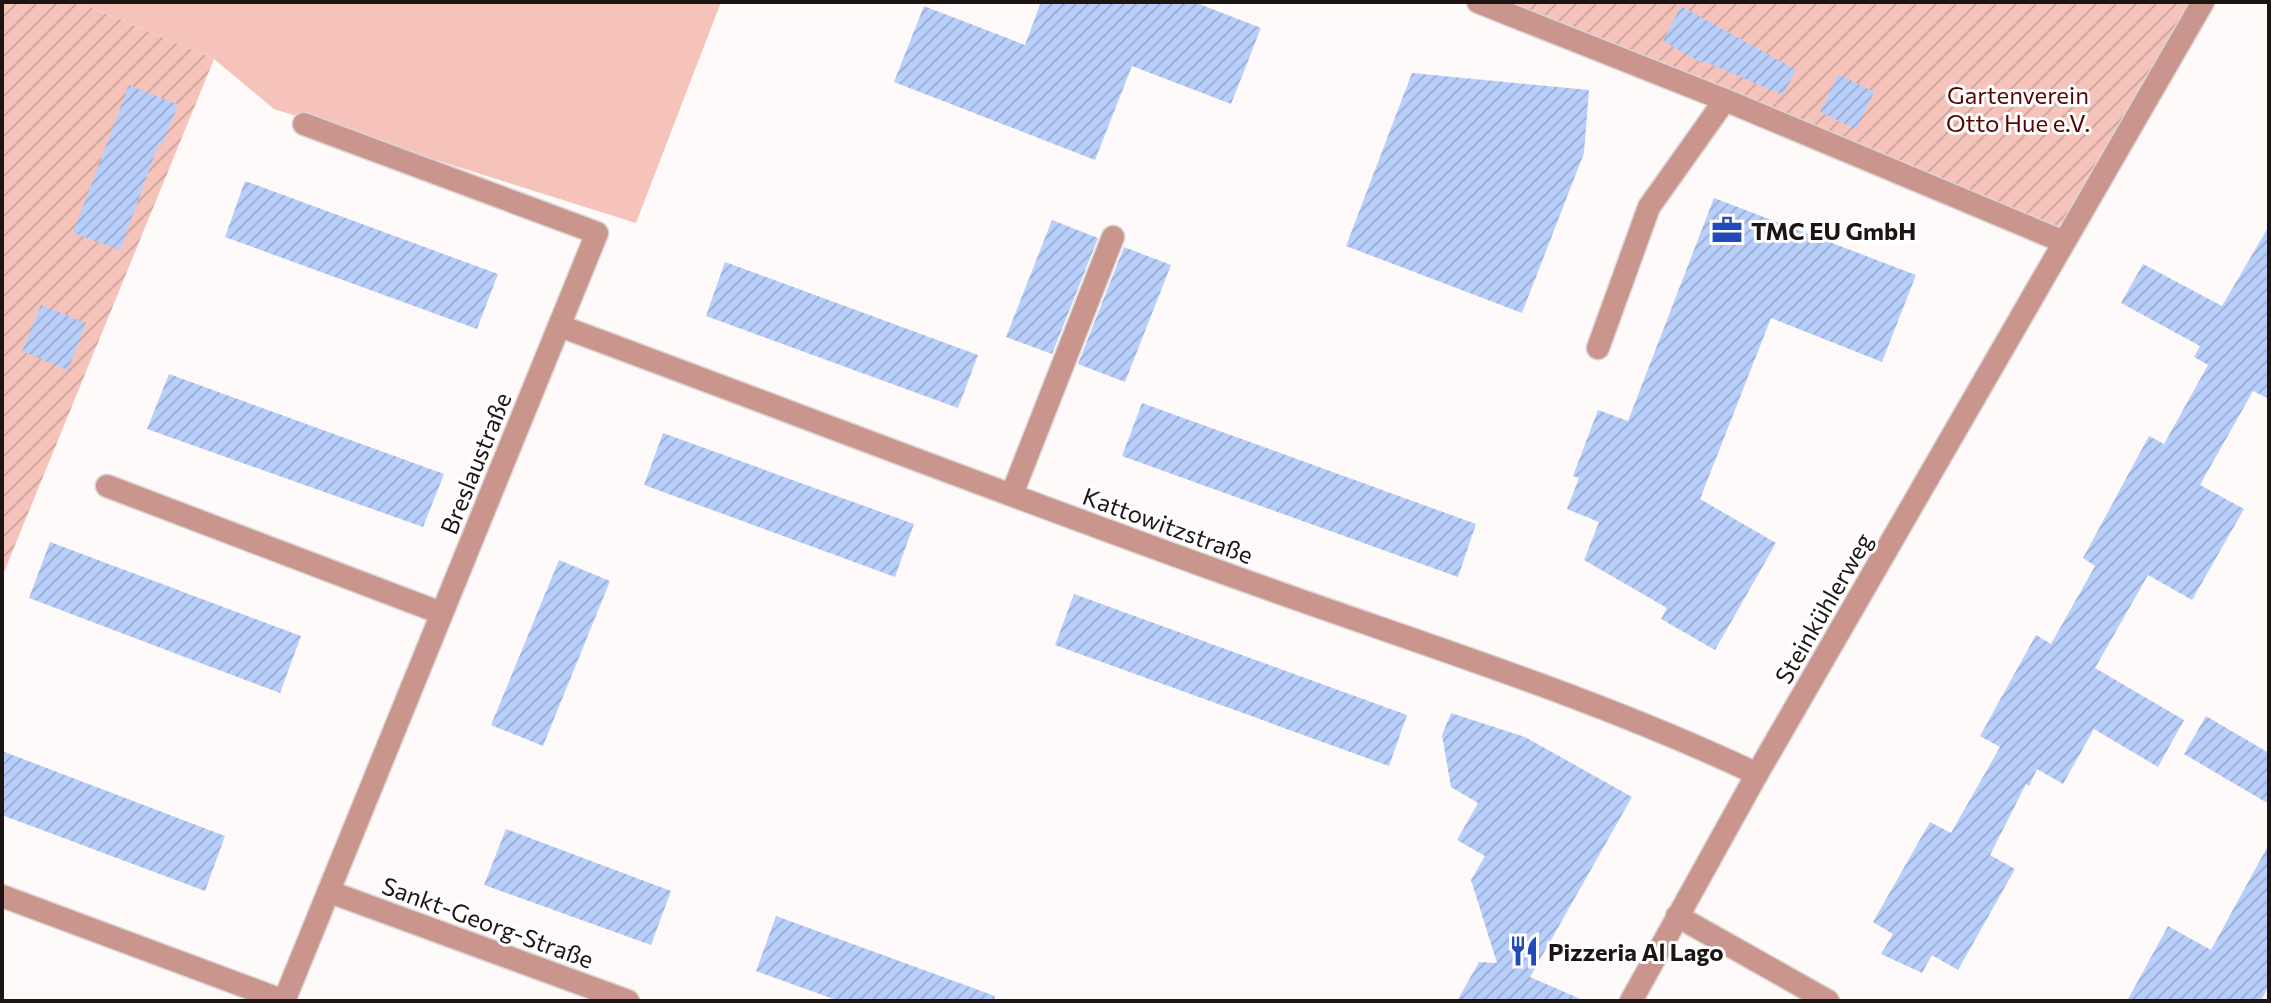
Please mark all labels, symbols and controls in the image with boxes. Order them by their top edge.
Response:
park label: Gartenverein Otto Hue e.V. [1946,80,2090,137]
office icon: TMC EU GmbH [1710,213,1744,247]
place label: TMC EU GmbH [1751,216,1916,245]
street label: Breslaustraße [433,388,517,538]
street label: Kattowitzstraße [1079,481,1257,569]
street label: Steinkühlerweg [1768,528,1878,688]
street label: Sankt-Georg-Straße [378,870,598,974]
restaurant icon: Pizzeria Al Lago [1507,934,1541,968]
place label: Pizzeria Al Lago [1548,937,1724,966]

